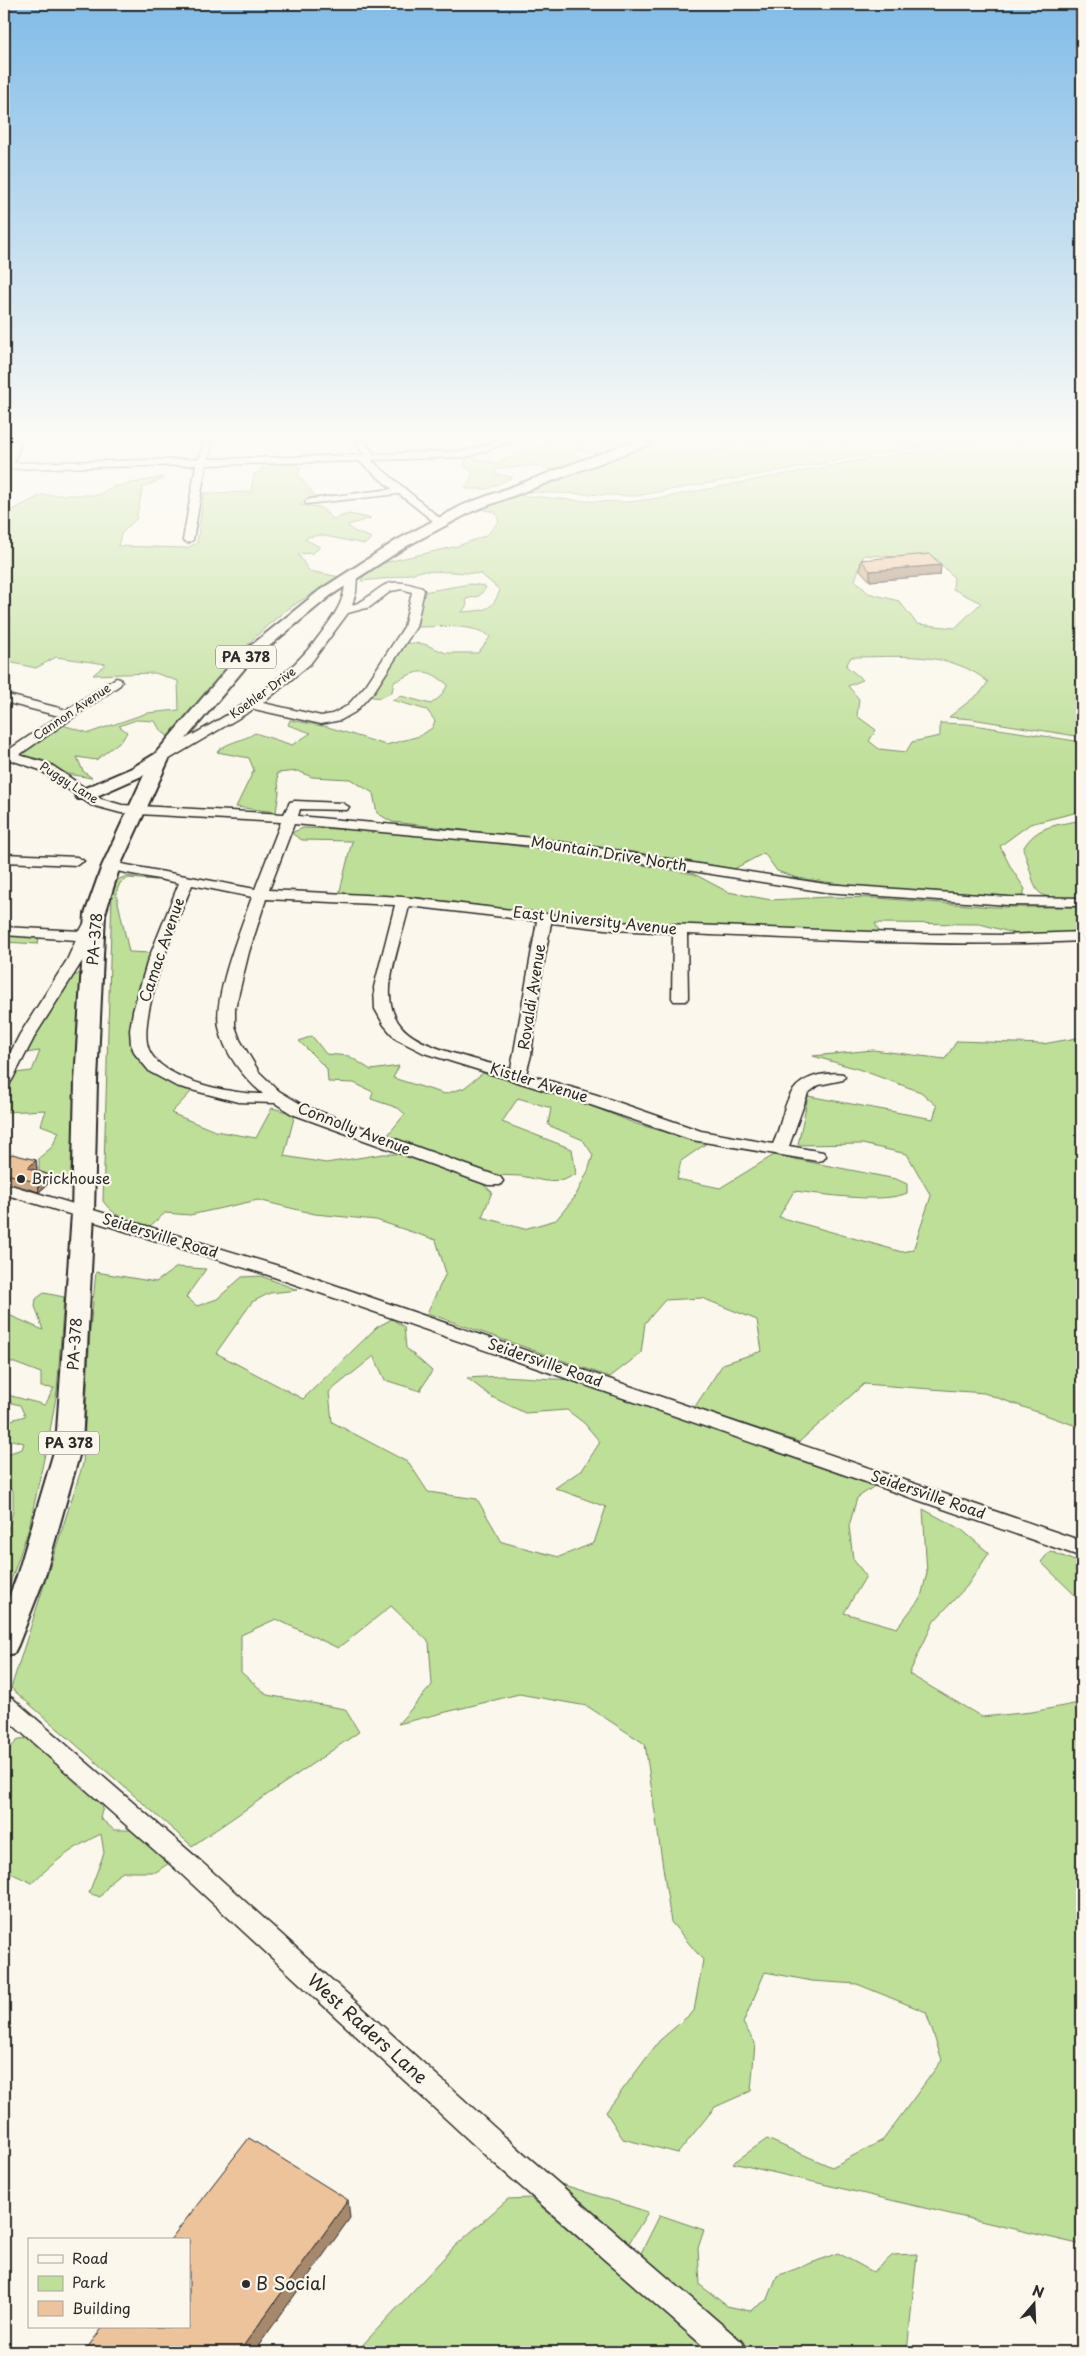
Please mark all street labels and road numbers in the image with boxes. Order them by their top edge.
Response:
road number: PA 378 [216,646,276,669]
street label: Koehler Drive [226,662,300,722]
street label: Cannon Avenue [29,678,114,744]
street label: Puggy Lane [37,757,103,807]
street label: Mountain Drive North [529,829,689,876]
street label: Camac Avenue [132,894,189,1005]
street label: East University Avenue [512,899,678,940]
street label: PA-378 [80,912,107,966]
street label: Rovaldi Avenue [511,942,550,1051]
street label: Kistler Avenue [487,1056,591,1107]
street label: Connolly Avenue [295,1095,414,1160]
street label: Seidersville Road [100,1206,221,1263]
street label: PA-378 [60,1317,87,1371]
street label: Seidersville Road [485,1331,606,1392]
road number: PA 378 [39,1432,99,1455]
street label: Seidersville Road [868,1463,989,1524]
street label: West Raders Lane [302,1966,434,2089]

